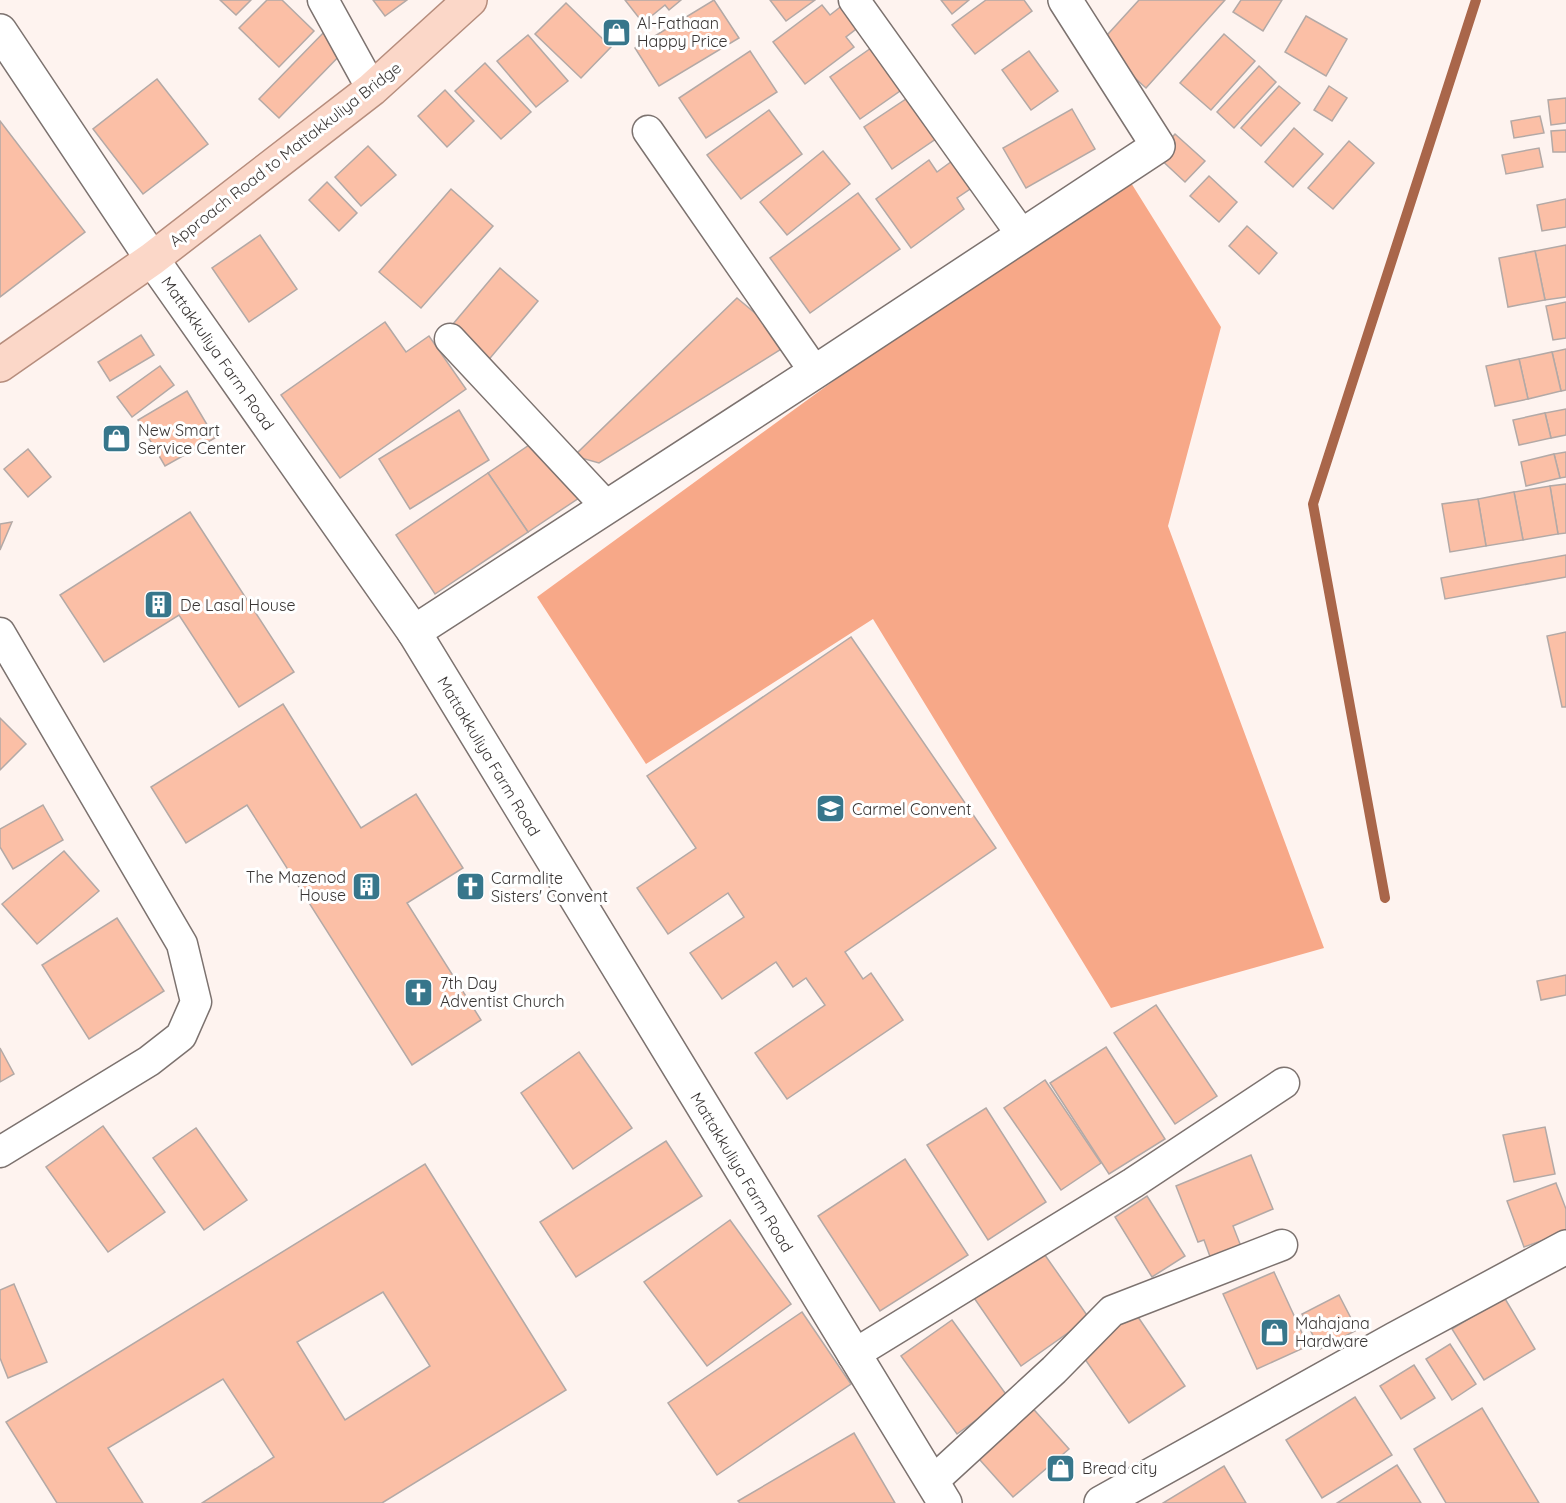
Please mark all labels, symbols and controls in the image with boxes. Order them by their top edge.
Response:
place label: Al-Fathaan Happy Price [637,13,728,51]
shop icon: Al-Fathaan Happy Price [600,16,632,48]
street label: Approach Road to Mattakkuliya Bridge [165,57,405,251]
street label: Mattakkuliya Farm Road [157,272,279,434]
place label: New Smart Service Center [138,420,246,458]
shop icon: New Smart Service Center [101,423,133,455]
building icon: De Lasal House [143,589,175,621]
place label: De Lasal House [180,595,295,615]
street label: Mattakkuliya Farm Road [433,672,545,840]
school or university icon: Carmel Convent [815,793,847,825]
place label: Carmel Convent [852,799,971,819]
place label: The Mazenod House [246,867,346,905]
place label: Carmalite Sisters' Convent [491,868,608,906]
building icon: The Mazenod House [351,870,383,902]
church icon: Carmalite Sisters' Convent [454,871,486,903]
place label: 7th Day Adventist Church [440,973,565,1011]
church icon: 7th Day Adventist Church [403,976,435,1008]
street label: Mattakkuliya Farm Road [686,1088,798,1256]
place label: Mahajana Hardware [1295,1313,1370,1351]
shop icon: Mahajana Hardware [1258,1316,1290,1348]
shop icon: Bread city [1045,1452,1077,1484]
place label: Bread city [1082,1458,1157,1478]

